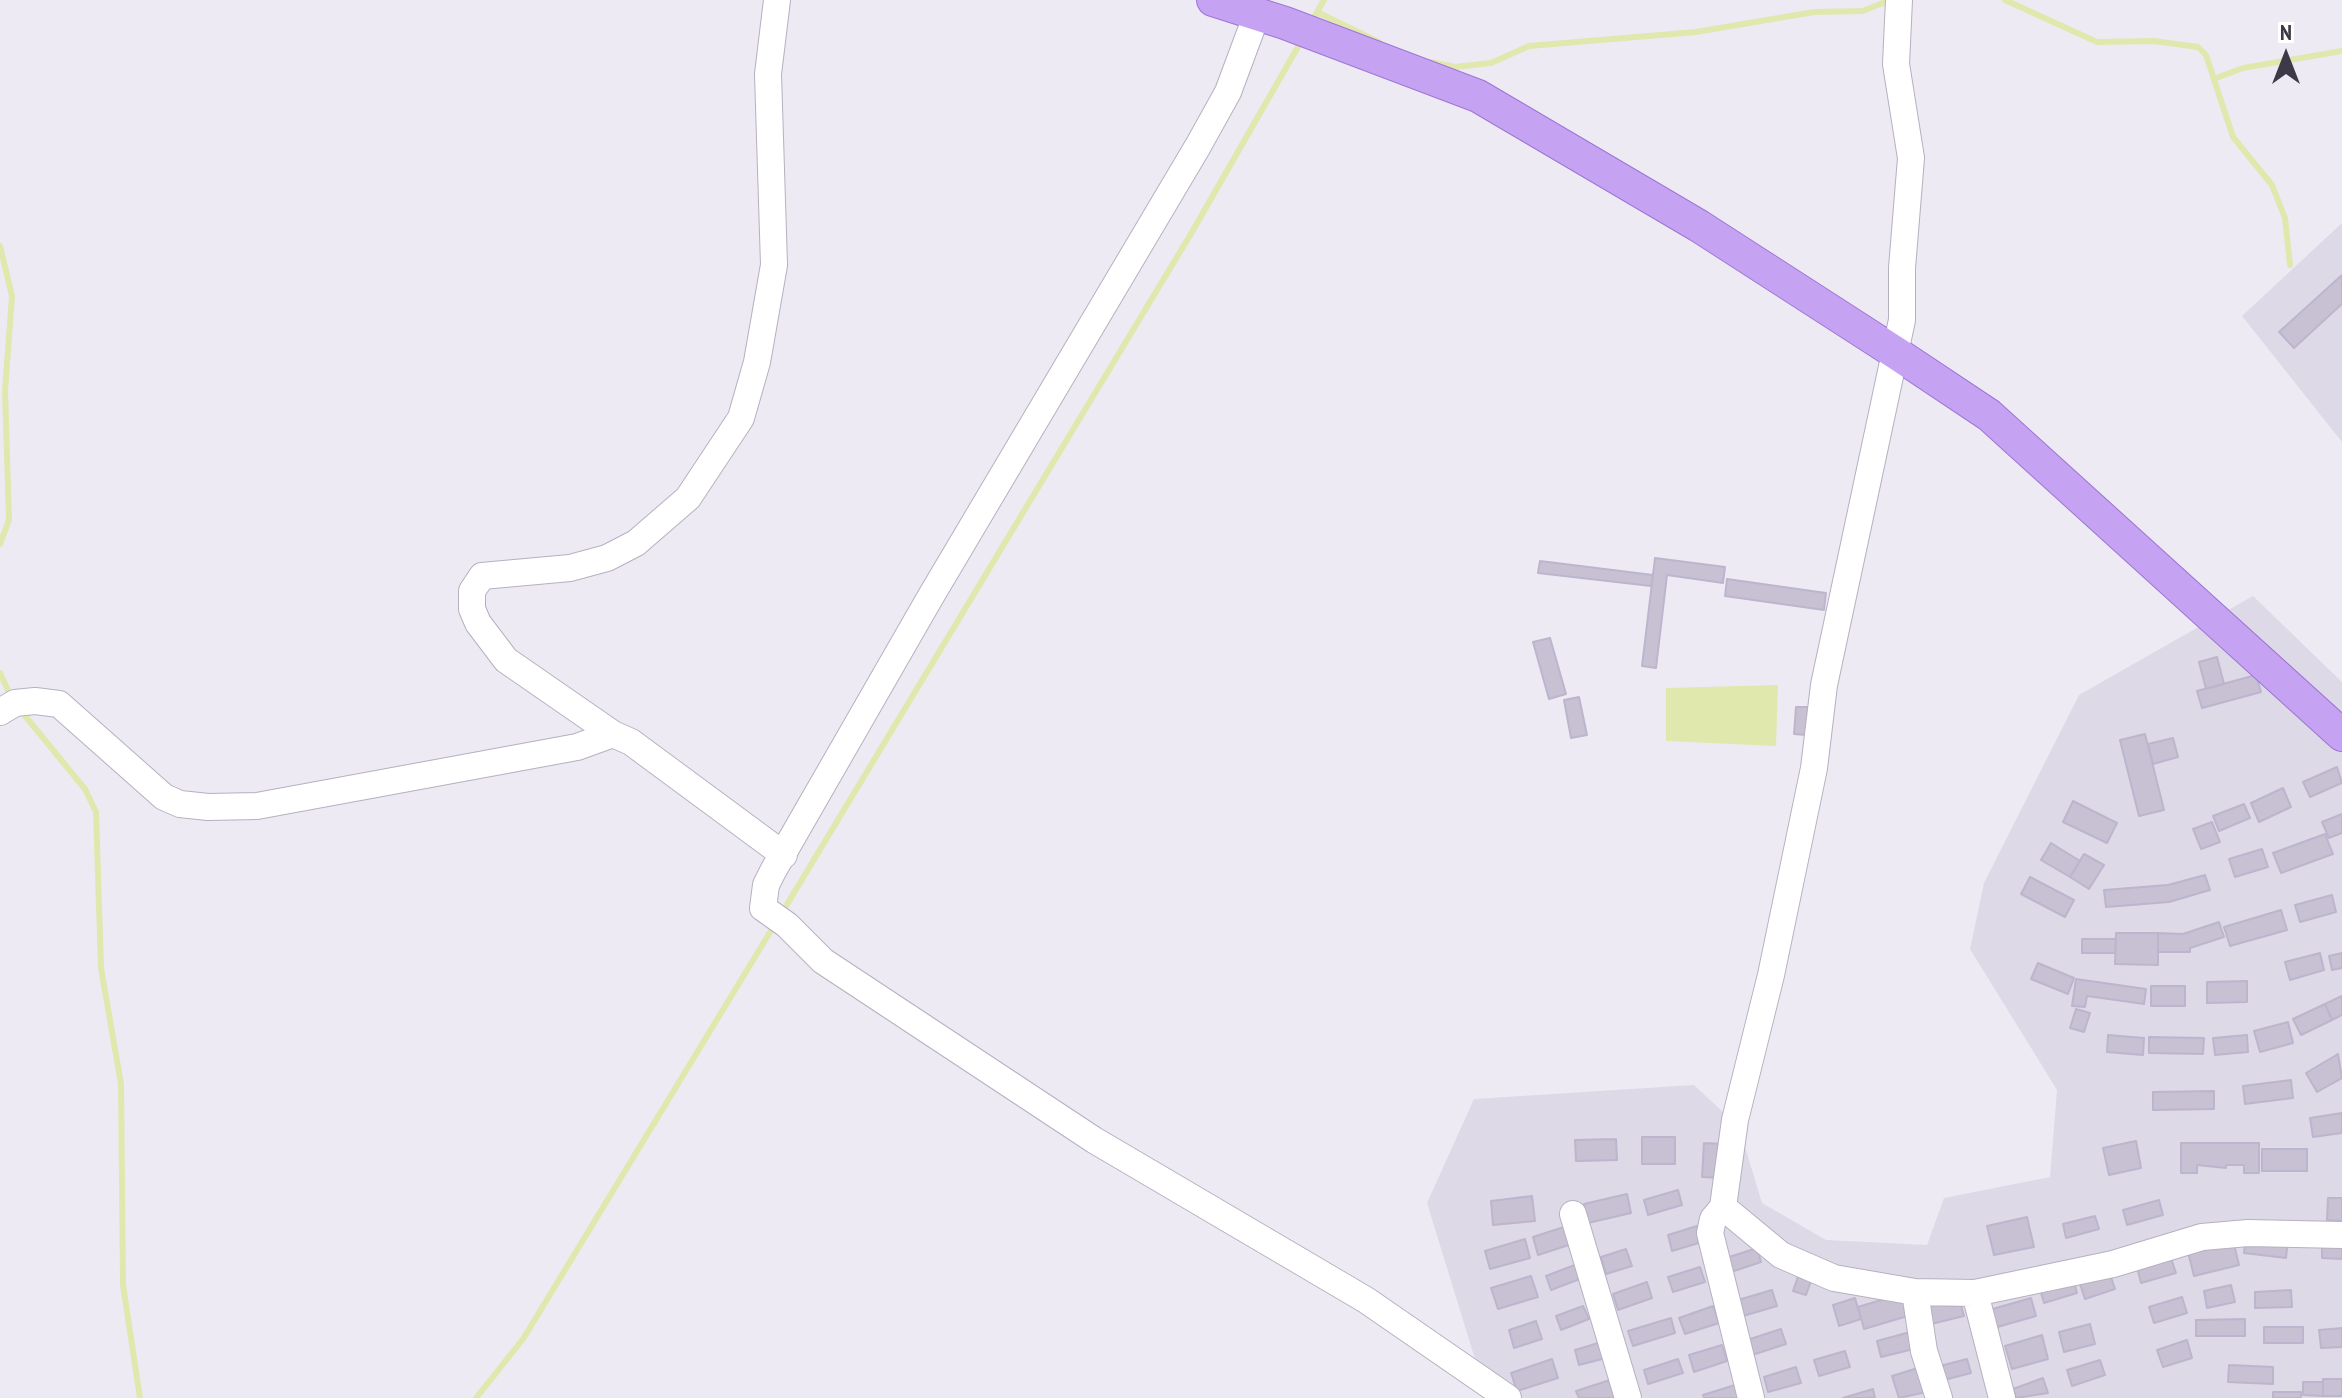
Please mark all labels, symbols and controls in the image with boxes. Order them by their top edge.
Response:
north arrow [2246,16,2326,96]
text: N [2280,18,2292,46]

